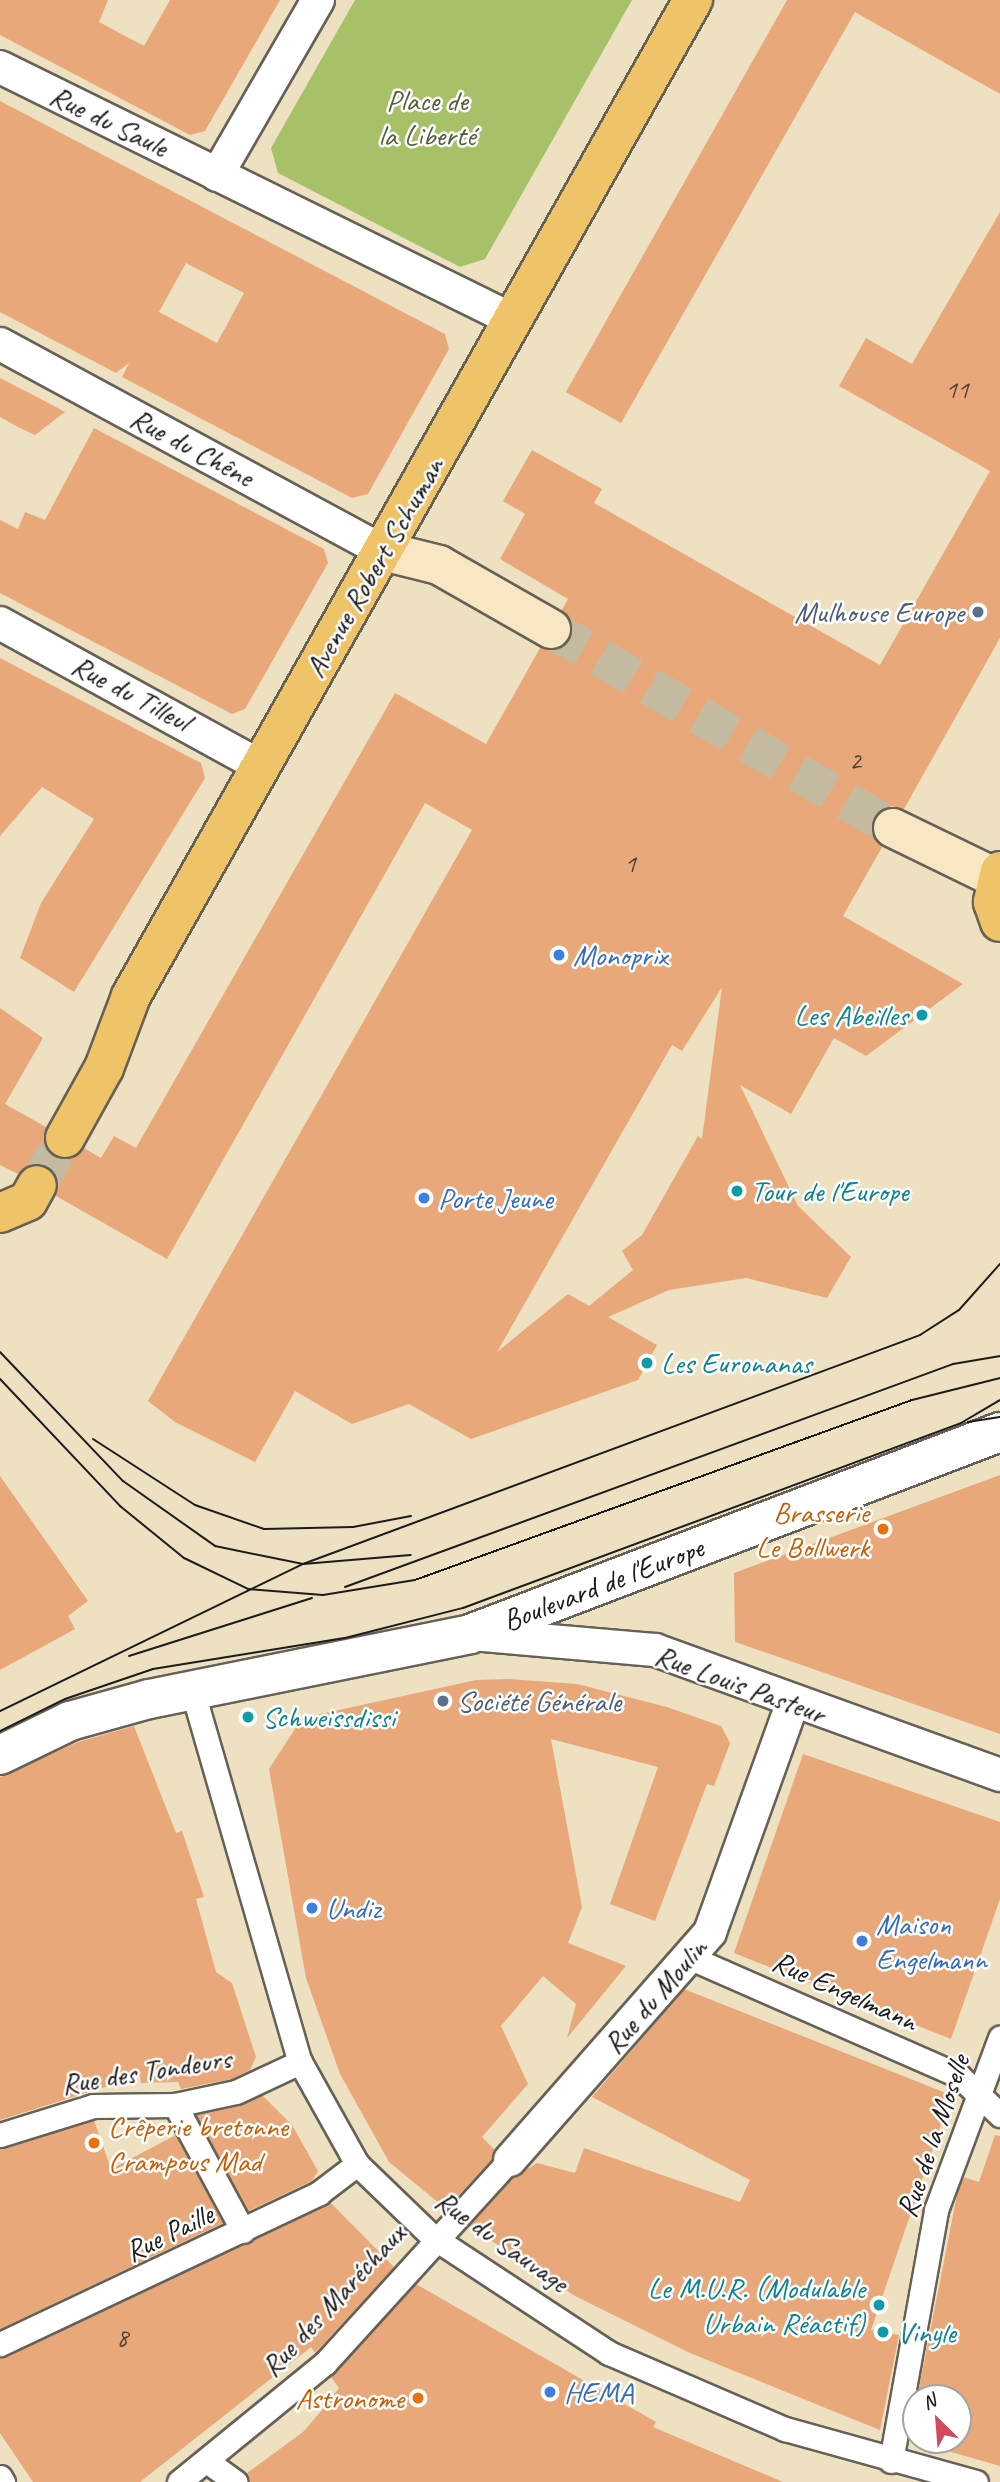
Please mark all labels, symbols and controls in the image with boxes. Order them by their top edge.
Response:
street label: Rue du Saule [44,77,174,165]
park label: Place de la Liberté [378,82,476,152]
house number: 11 [945,374,969,406]
street label: Rue du Chêne [124,400,260,494]
street label: Avenue Robert Schuman [297,452,451,682]
place label: Mulhouse Europe [794,594,964,630]
marker: Mulhouse Europe [970,604,986,620]
street label: Rue du Tilleul [66,647,196,739]
house number: 2 [849,745,861,777]
house number: 1 [624,848,636,880]
place label: Monoprix [573,937,667,973]
marker: Monoprix [551,947,567,963]
place label: Les Abeilles [794,997,908,1033]
marker: Les Abeilles [914,1007,930,1023]
place label: Tour de l'Europe [751,1173,909,1209]
place label: Porte Jeune [438,1180,552,1216]
marker: Tour de l'Europe [729,1183,745,1199]
marker: Porte Jeune [416,1190,432,1206]
place label: Les Euronanas [661,1345,812,1381]
marker: Les Euronanas [639,1355,655,1371]
place label: Brasserie Le Bollwerk [756,1494,869,1564]
marker: Brasserie Le Bollwerk [875,1521,891,1537]
street label: Boulevard de l'Europe [498,1529,708,1639]
street label: Rue Louis Pasteur [650,1637,830,1731]
place label: Société Générale [457,1683,621,1719]
marker: Société Générale [435,1693,451,1709]
place label: Schweissdissi [262,1699,395,1735]
marker: Schweissdissi [240,1709,256,1725]
place label: Undiz [326,1890,381,1926]
marker: Undiz [304,1900,320,1916]
place label: Maison Engelmann [876,1906,987,1976]
street label: Rue du Moulin [595,1931,715,2061]
marker: Maison Engelmann [854,1933,870,1949]
street label: Rue Engelmann [767,1943,923,2039]
street label: Rue des Tondeurs [59,2040,233,2102]
street label: Rue de la Moselle [888,2050,978,2222]
place label: Crêperie bretonne Crampous Mad [108,2108,288,2178]
marker: Crêperie bretonne Crampous Mad [86,2135,102,2151]
street label: Rue du Sauvage [428,2182,576,2300]
street label: Rue Paille [119,2196,219,2270]
street label: Rue des Maréchaux [253,2216,413,2384]
place label: Le M.U.R. (Modulable Urbain Réactif) [648,2270,865,2340]
marker: Le M.U.R. (Modulable Urbain Réactif) [871,2297,887,2313]
place label: Vinyle [897,2314,956,2350]
house number: 8 [116,2322,128,2354]
marker: Vinyle [875,2324,891,2340]
place label: HEMA [564,2374,633,2410]
place label: Astronome [295,2380,404,2416]
marker: HEMA [542,2384,558,2400]
north arrow [902,2384,972,2454]
text: N [919,2388,939,2415]
marker: Astronome [410,2390,426,2406]

